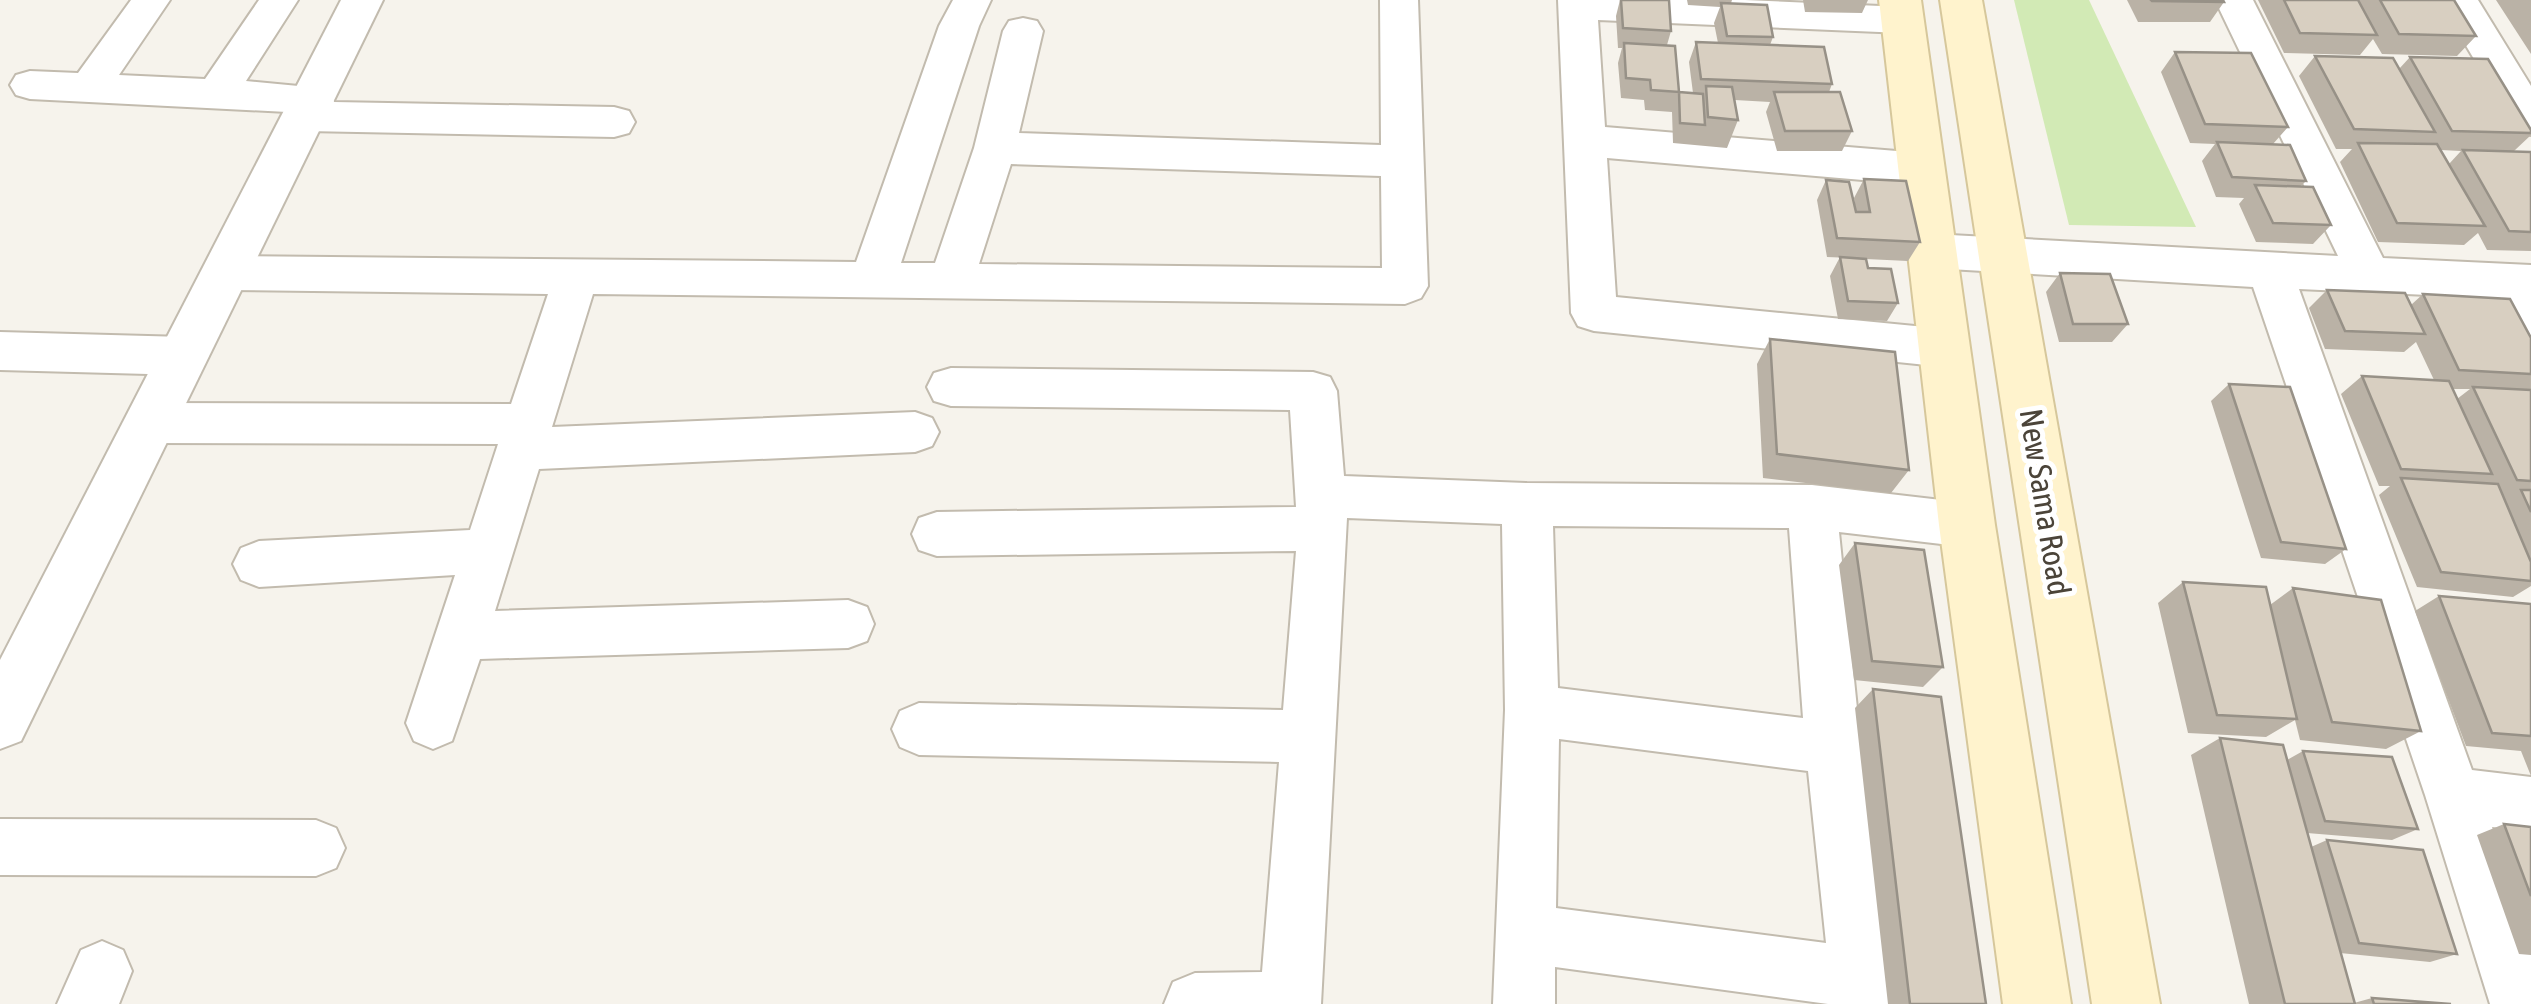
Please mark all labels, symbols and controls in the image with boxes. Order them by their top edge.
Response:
street label: New Sama Road [2012,406,2078,598]

